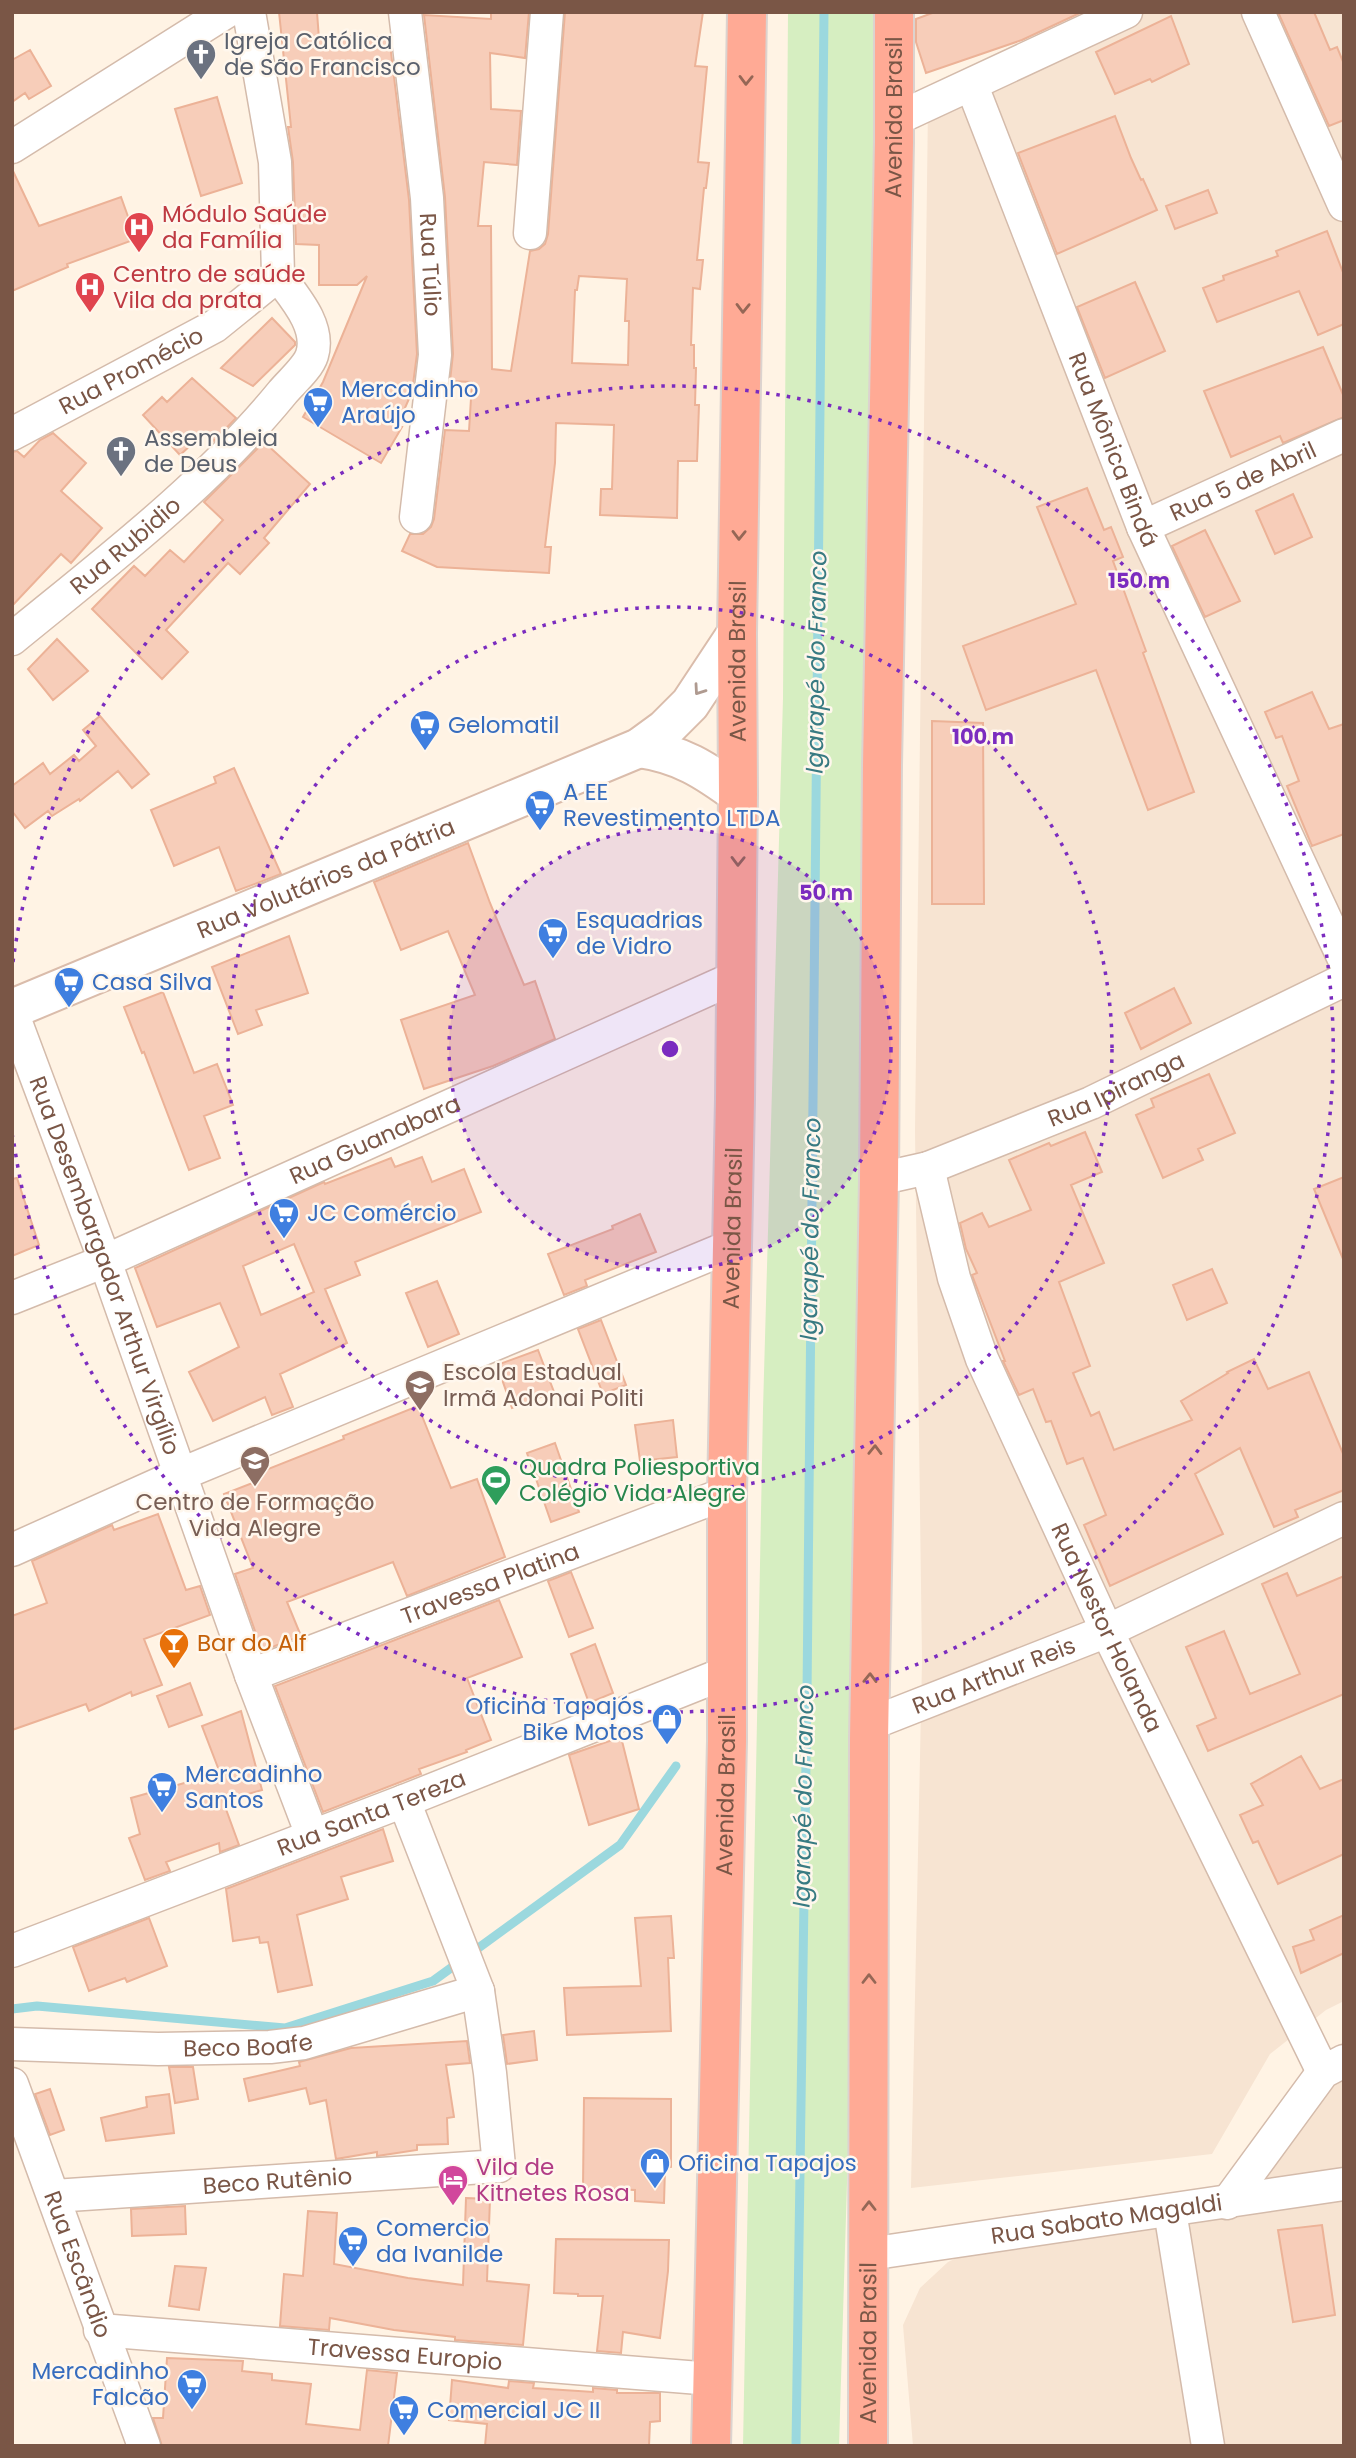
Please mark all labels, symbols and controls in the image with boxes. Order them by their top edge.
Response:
place label: Igreja Católica de São Francisco [224,25,421,83]
street label: Avenida Brasil [877,36,910,199]
church icon: Igreja Católica de São Francisco [184,37,218,81]
one-way arrow [738,76,754,86]
place label: Módulo Saúde da Família [162,198,327,256]
hospital icon: Módulo Saúde da Família [122,210,156,254]
street label: Rua Túlio [412,212,449,317]
place label: Centro de saúde Vila da prata [113,258,306,316]
hospital icon: Centro de saúde Vila da prata [73,270,107,314]
one-way arrow [735,303,750,314]
street label: Rua Promécio [53,319,209,422]
street label: Rua Mônica Bindá [1061,347,1166,552]
place label: Mercadinho Araújo [341,373,479,431]
supermarket icon: Mercadinho Araújo [301,385,335,429]
place label: Assembleia de Deus [144,422,278,480]
church icon: Assembleia de Deus [104,434,138,478]
street label: Rua 5 de Abril [1165,434,1322,529]
street label: Rua Rubidio [63,489,188,602]
one-way arrow [731,531,747,541]
water label: Igarapé do Franco [798,550,834,774]
text: 150 m [1108,566,1170,595]
street label: Avenida Brasil [721,580,754,742]
one-way arrow [695,682,707,695]
supermarket icon: Gelomatil [408,708,442,752]
place label: Gelomatil [448,709,559,741]
text: 100 m [952,722,1014,751]
place label: A EE Revestimento LTDA [563,776,781,834]
supermarket icon: A EE Revestimento LTDA [523,788,557,832]
street label: Rua Volutários da Pátria [192,810,460,946]
one-way arrow [730,856,745,867]
text: 50 m [799,878,853,907]
place label: Esquadrias de Vidro [576,904,703,962]
supermarket icon: Esquadrias de Vidro [536,916,570,960]
supermarket icon: Casa Silva [52,965,86,1009]
place label: Casa Silva [92,966,212,998]
centre of rings [658,1037,682,1061]
street label: Rua Ipiranga [1043,1044,1190,1135]
street label: Rua Desembargador Arthur Virgílio [21,1072,188,1459]
street label: Rua Guanabara [284,1087,465,1192]
water label: Igarapé do Franco [792,1117,828,1341]
street label: Avenida Brasil [715,1147,750,1310]
supermarket icon: JC Comércio [267,1196,301,1240]
place label: JC Comércio [307,1197,456,1229]
place label: Escola Estadual Irmã Adonai Politi [443,1356,644,1414]
school or university icon: Escola Estadual Irmã Adonai Politi [403,1368,437,1412]
school or university icon: Centro de Formação Vida Alegre [238,1444,272,1488]
one-way arrow [867,1444,882,1455]
place label: Quadra Poliesportiva Colégio Vida Alegre [519,1451,760,1509]
sports icon: Quadra Poliesportiva Colégio Vida Alegre [479,1463,513,1507]
place label: Centro de Formação Vida Alegre [136,1486,374,1544]
street label: Rua Nestor Holanda [1043,1518,1170,1738]
street label: Travessa Platina [396,1535,584,1632]
bar icon: Bar do Alf [157,1626,191,1670]
place label: Bar do Alf [197,1627,307,1659]
street label: Rua Arthur Reis [907,1629,1080,1722]
one-way arrow [863,1672,878,1683]
water label: Igarapé do Franco [785,1684,821,1908]
place label: Oficina Tapajós Bike Motos [465,1690,644,1748]
shop icon: Oficina Tapajós Bike Motos [650,1702,684,1746]
street label: Avenida Brasil [708,1714,743,1877]
place label: Mercadinho Santos [185,1758,323,1816]
street label: Rua Santa Tereza [272,1762,471,1864]
supermarket icon: Mercadinho Santos [145,1770,179,1814]
one-way arrow [861,1973,877,1983]
street label: Beco Boafe [183,2025,317,2065]
shop icon: Oficina Tapajos [638,2146,672,2190]
place label: Oficina Tapajos [678,2147,857,2179]
place label: Vila de Kitnetes Rosa [476,2151,630,2209]
street label: Beco Rutênio [202,2160,353,2202]
hotel icon: Vila de Kitnetes Rosa [436,2163,470,2207]
street label: Rua Escândio [36,2186,119,2342]
street label: Rua Sabato Magaldi [989,2186,1224,2252]
one-way arrow [861,2200,877,2211]
place label: Comercio da Ivanilde [376,2212,503,2270]
supermarket icon: Comercio da Ivanilde [336,2224,370,2268]
street label: Avenida Brasil [852,2262,884,2424]
street label: Travessa Europio [306,2331,504,2378]
place label: Mercadinho Falcão [31,2355,169,2413]
supermarket icon: Mercadinho Falcão [175,2367,209,2411]
supermarket icon: Comercial JC II [387,2393,421,2437]
place label: Comercial JC II [427,2394,600,2426]

